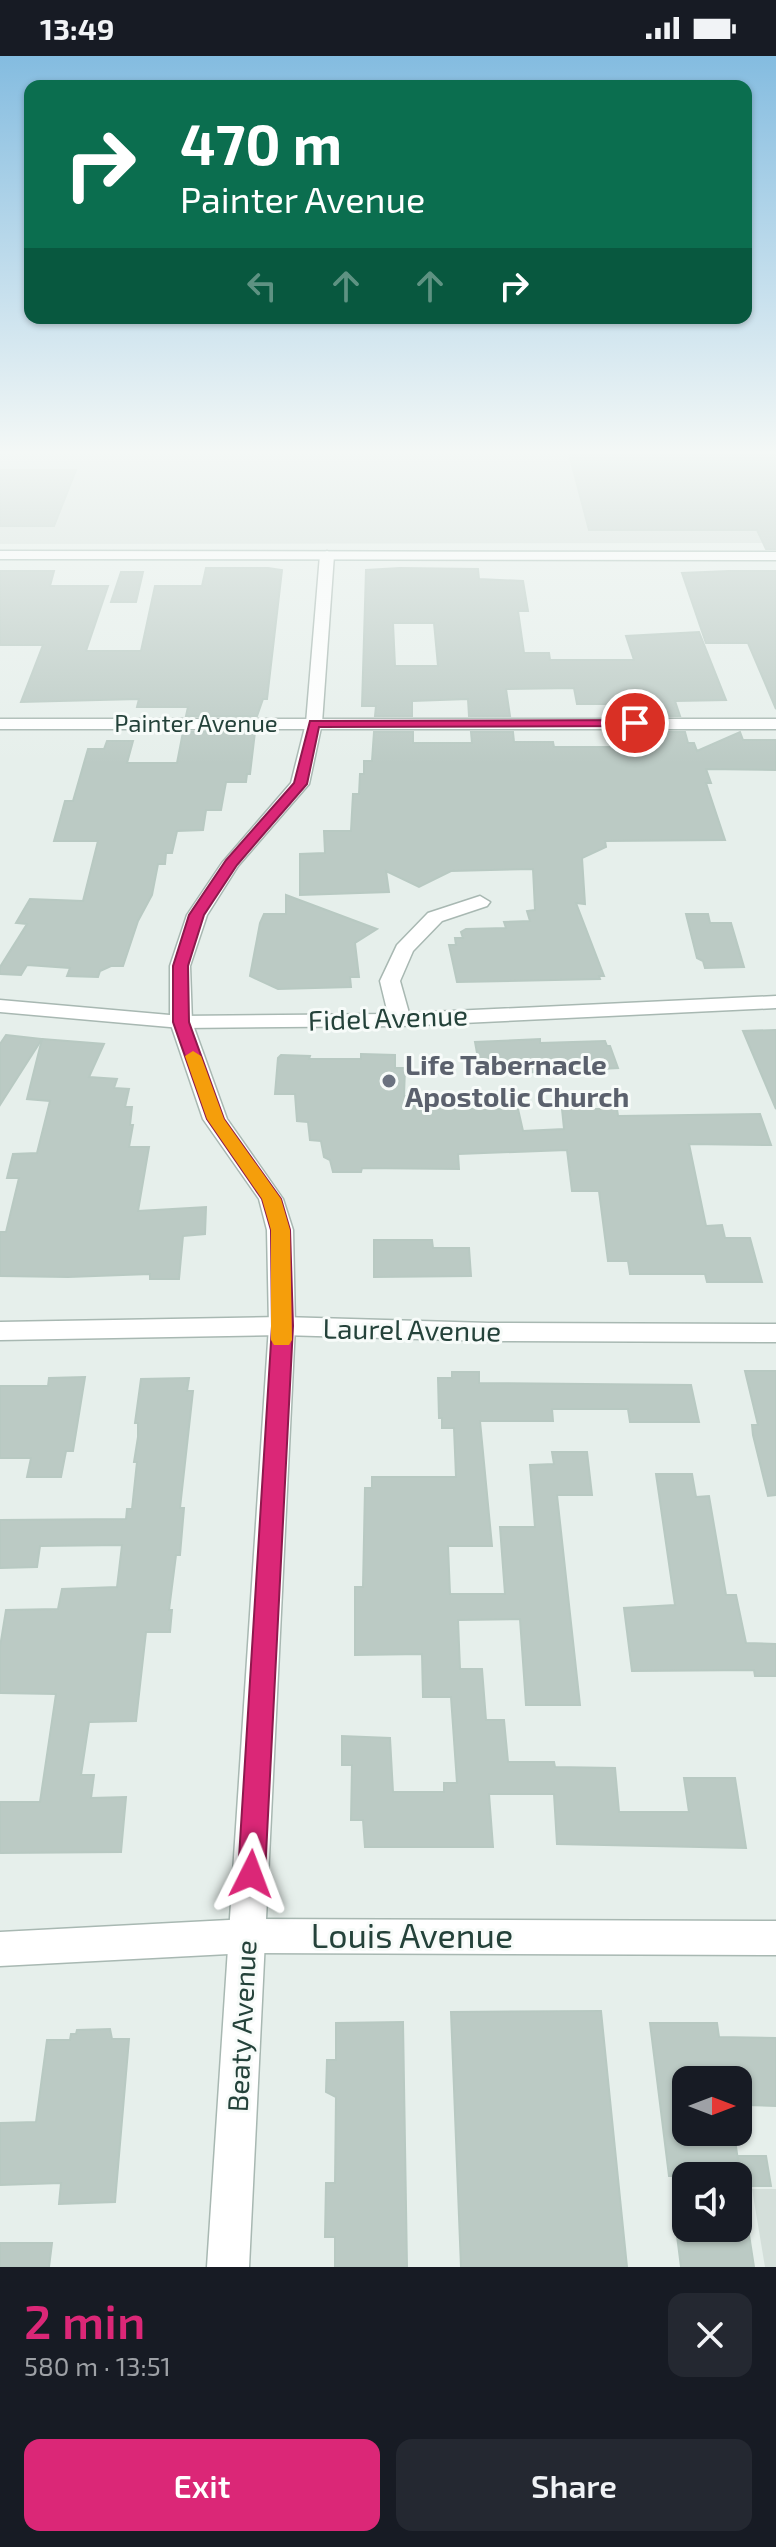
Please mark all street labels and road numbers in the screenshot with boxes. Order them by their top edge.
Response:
street label: Painter Avenue [114,708,278,737]
street label: Fidel Avenue [307,997,469,1037]
street label: Laurel Avenue [322,1310,502,1348]
street label: Louis Avenue [311,1914,513,1955]
street label: Beaty Avenue [220,1939,262,2113]

